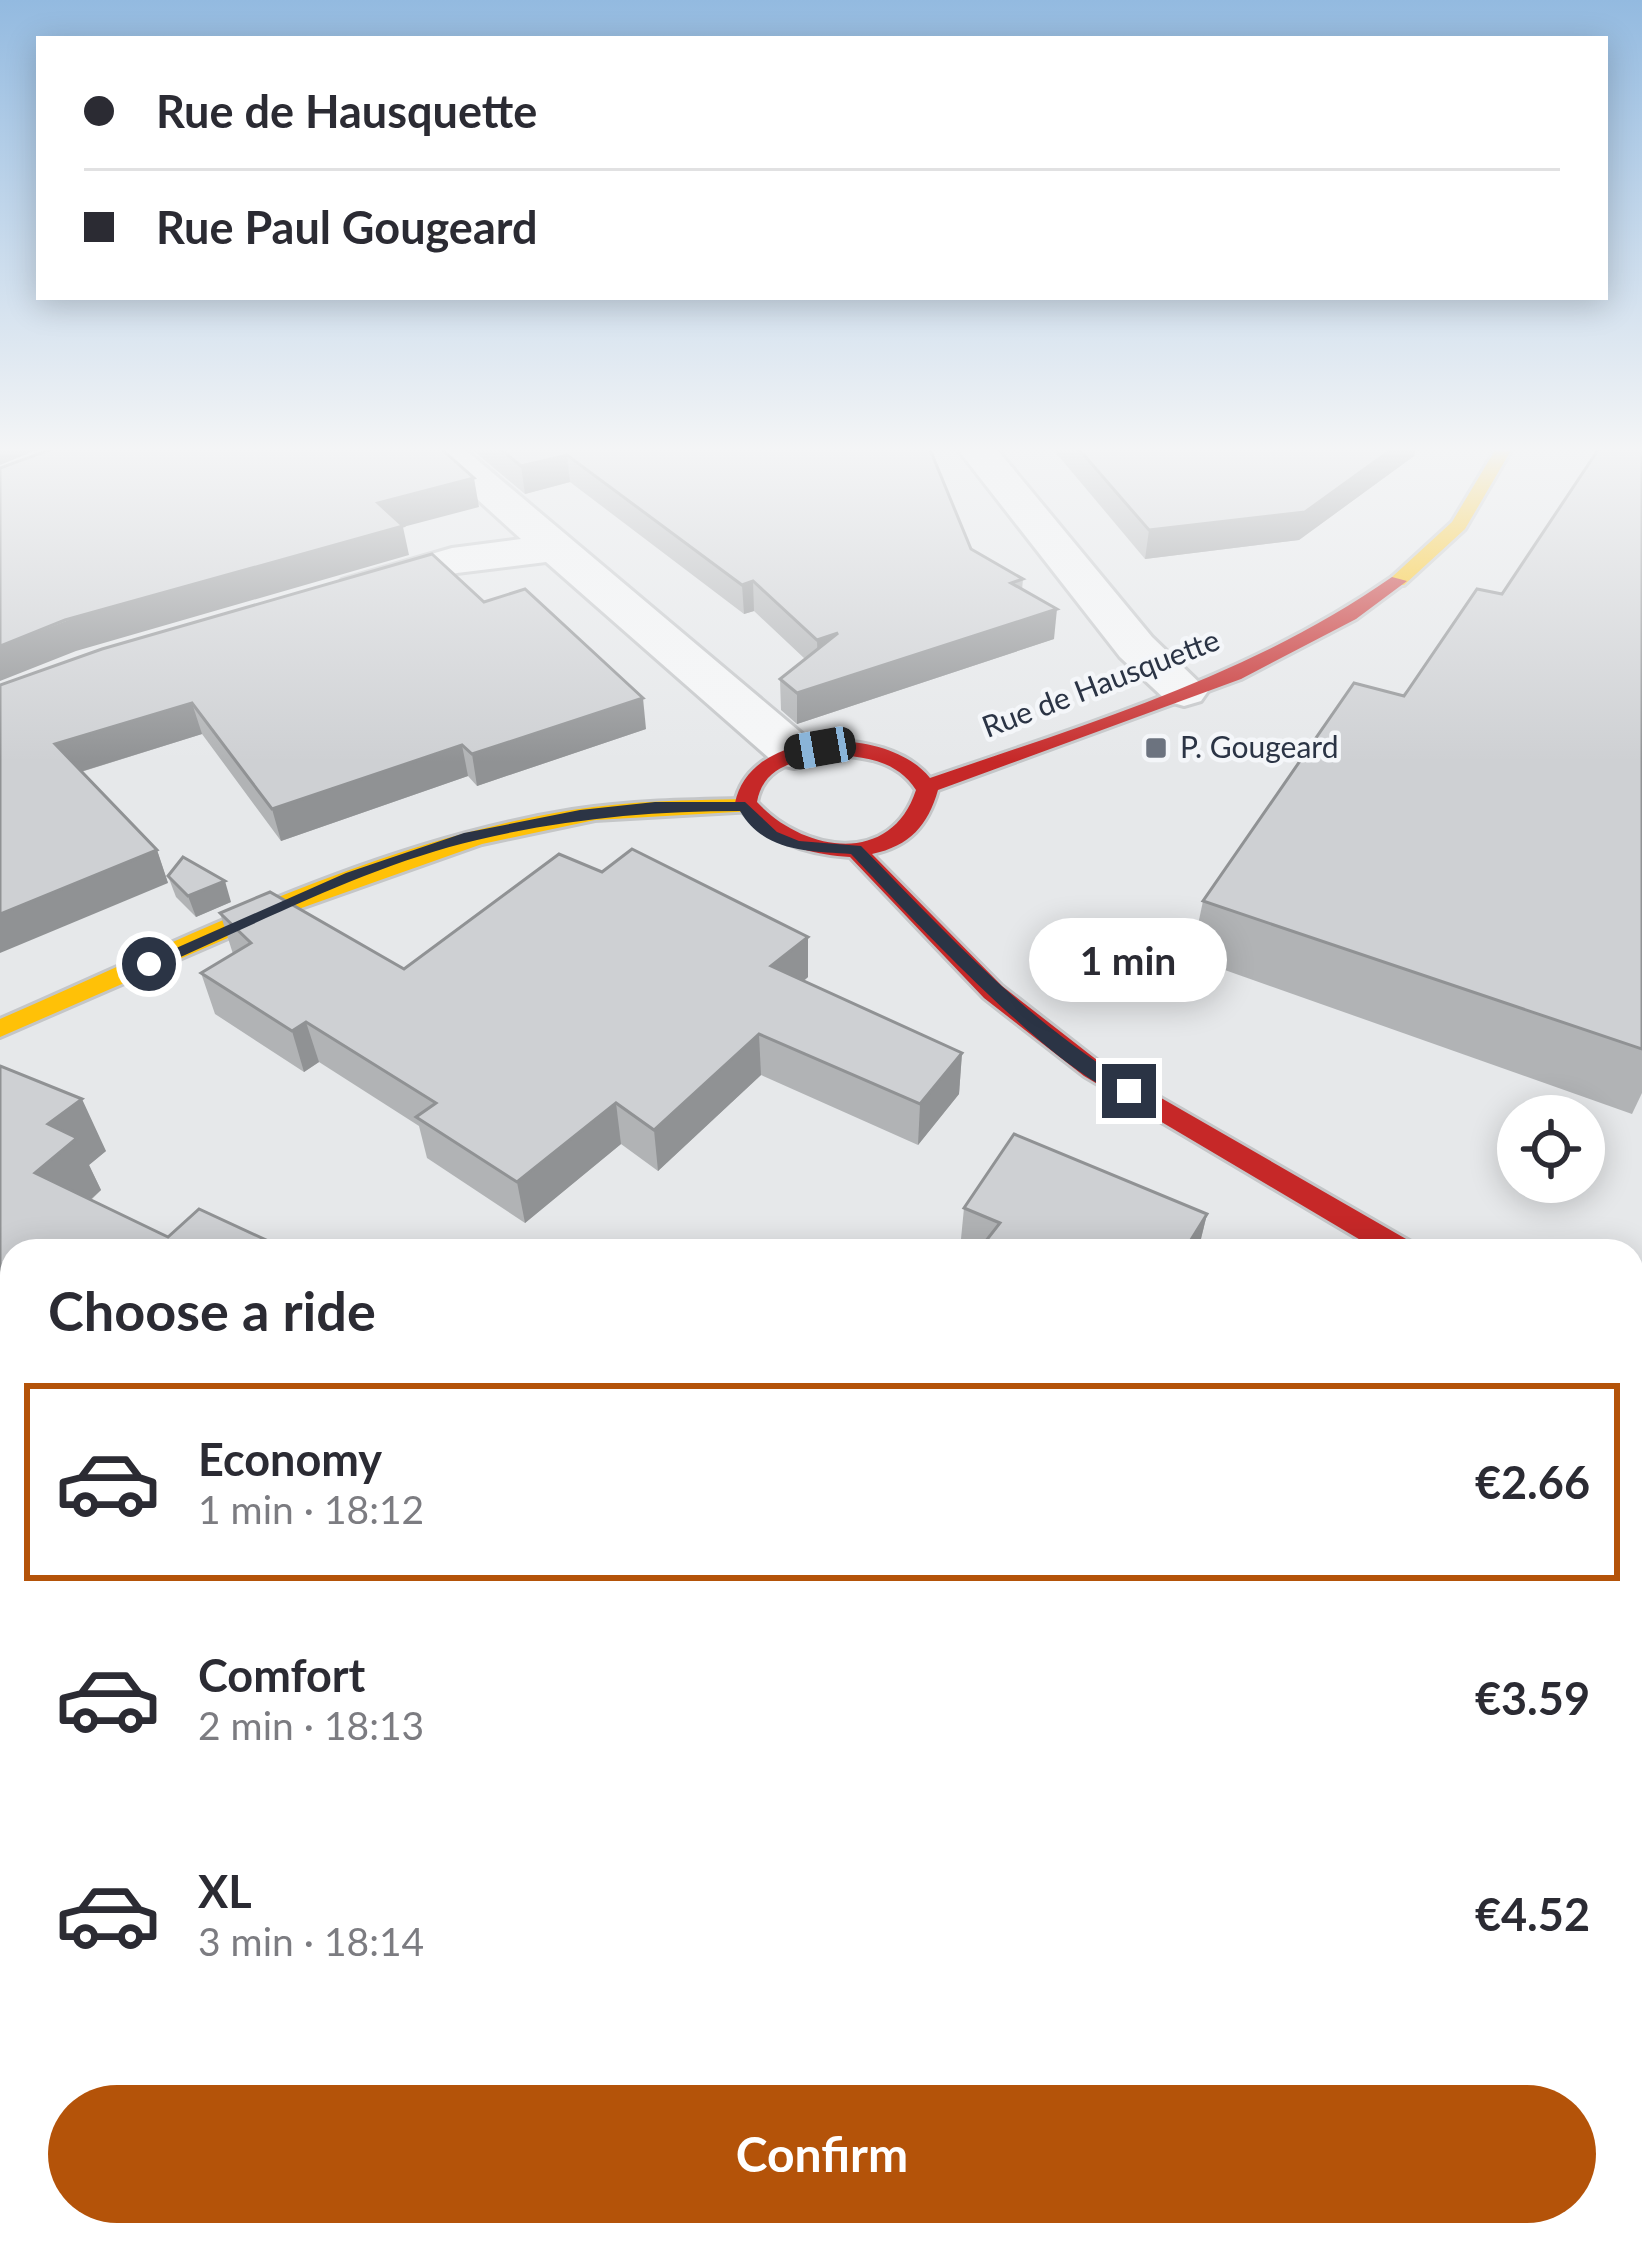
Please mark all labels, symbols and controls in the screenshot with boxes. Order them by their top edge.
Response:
text: Rue de Hausquette [156,84,537,138]
text: Rue Paul Gougeard [156,200,537,254]
street label: Rue de Hausquette [977,620,1224,744]
car [781,724,859,772]
place label: P. Gougeard [1180,728,1338,764]
marker: P. Gougeard [1143,735,1169,761]
callout: 1 min [1030,917,1228,1001]
route start [122,937,176,991]
text: 1 min [1080,937,1176,983]
route end [1102,1064,1156,1118]
map controls [1497,1095,1605,1203]
button: locate [1497,1095,1605,1203]
text: Choose a ride [48,1278,376,1343]
icon: car [54,1428,162,1536]
text: Economy [198,1432,382,1486]
text: €2.66 [1475,1455,1590,1509]
text: 1 min · 18:12 [198,1486,424,1532]
icon: car [54,1644,162,1752]
text: Comfort [198,1648,365,1702]
text: €3.59 [1475,1671,1590,1725]
text: 2 min · 18:13 [198,1702,424,1748]
icon: car [54,1860,162,1968]
text: XL [198,1864,252,1918]
text: €4.52 [1475,1887,1590,1941]
text: 3 min · 18:14 [198,1918,424,1964]
button: Confirm [48,2085,1596,2223]

